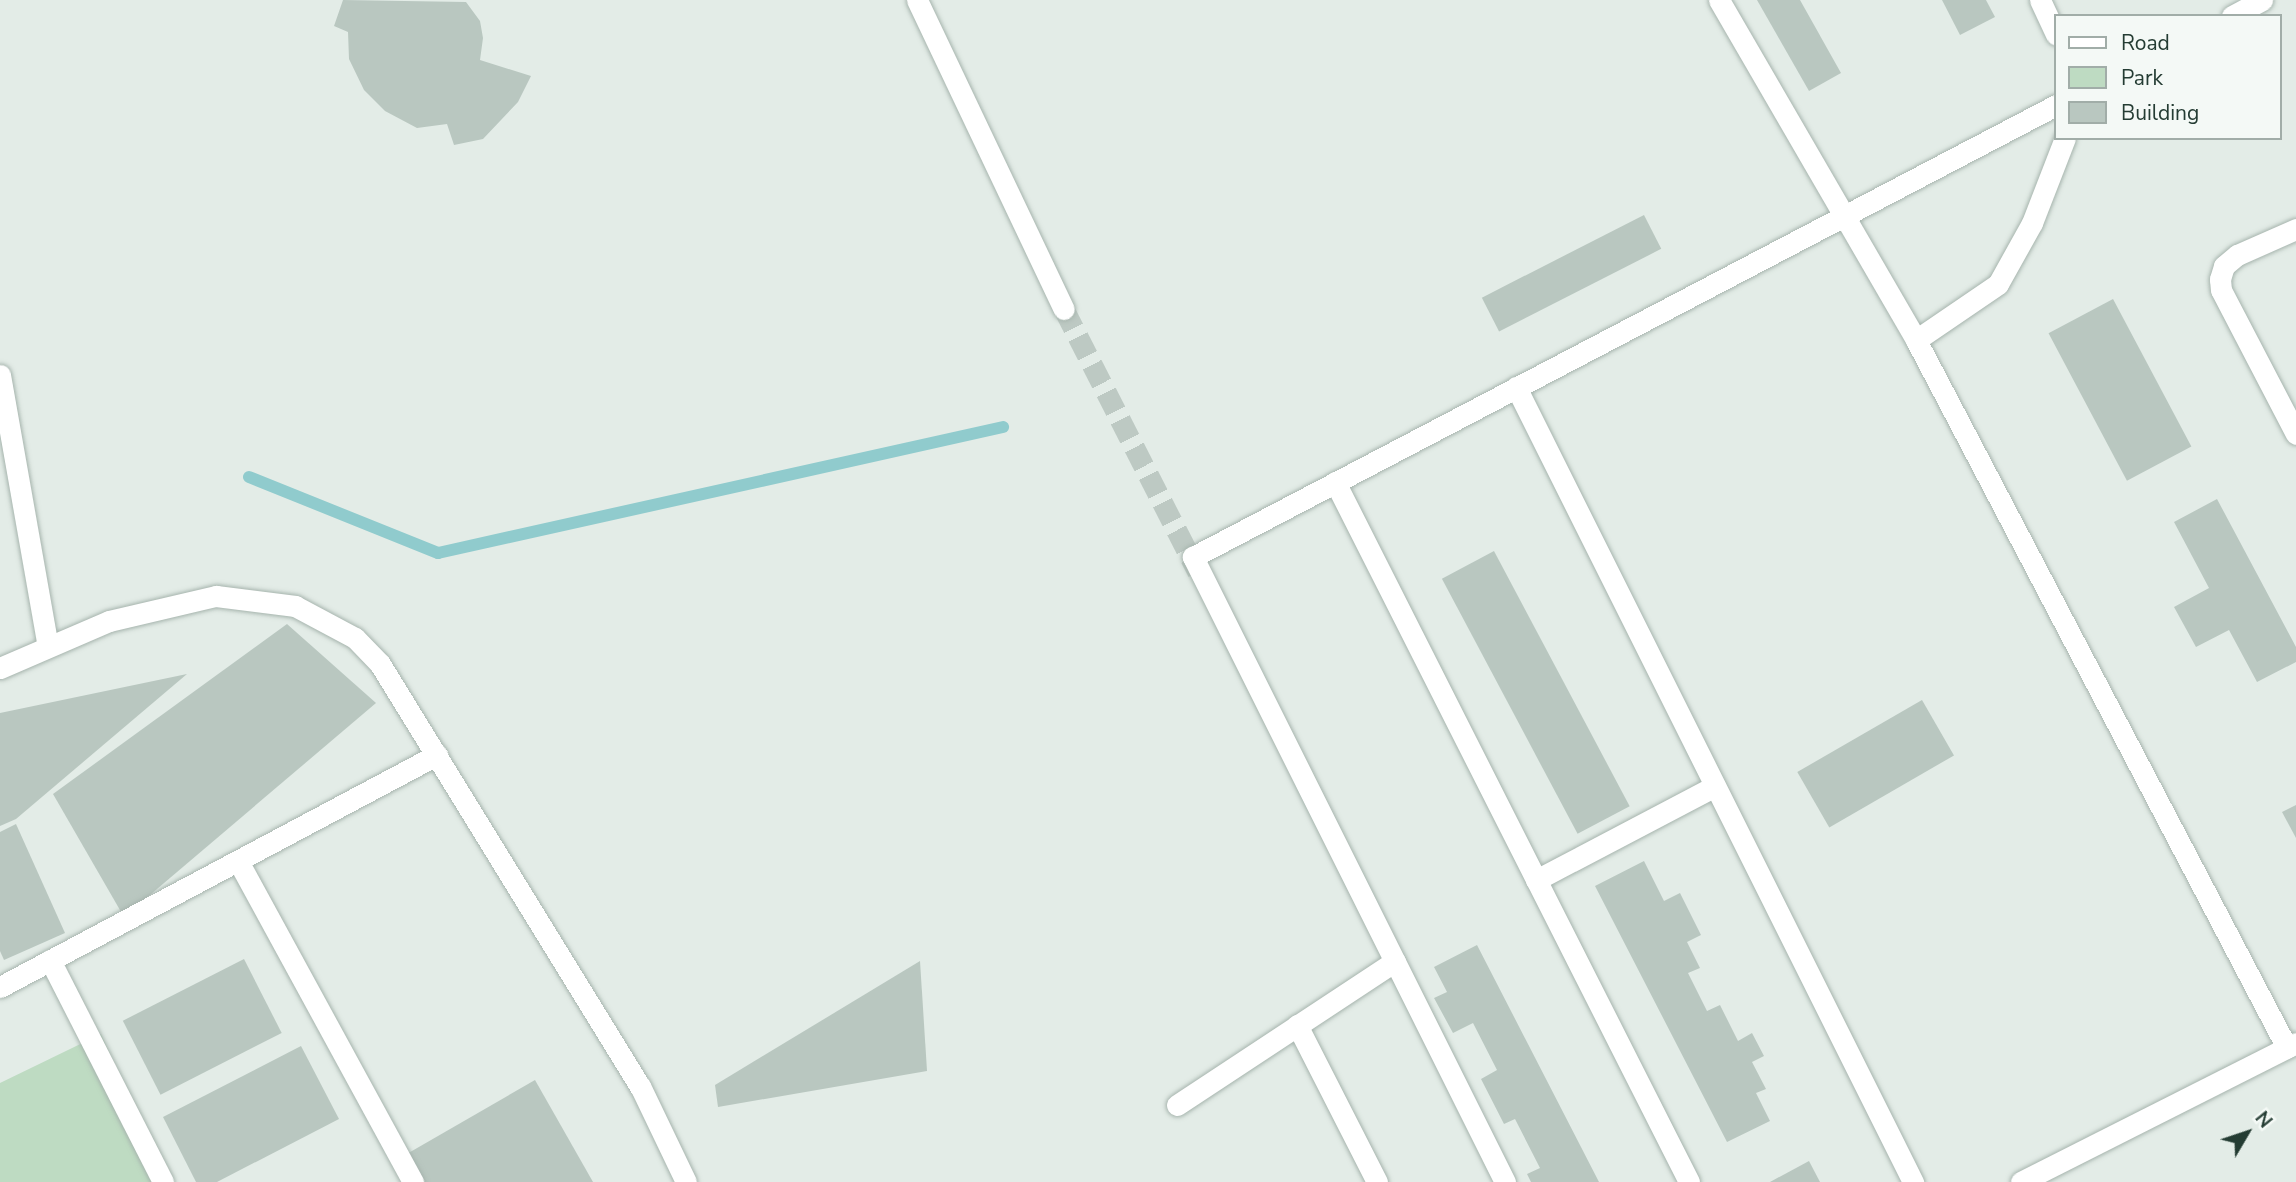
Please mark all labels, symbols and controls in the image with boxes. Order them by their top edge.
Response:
legend [2054,14,2282,140]
text: Road [2121,29,2170,57]
text: Park [2121,64,2163,92]
text: Building [2121,99,2199,127]
north arrow [2212,1098,2282,1168]
text: N [2249,1106,2278,1133]

